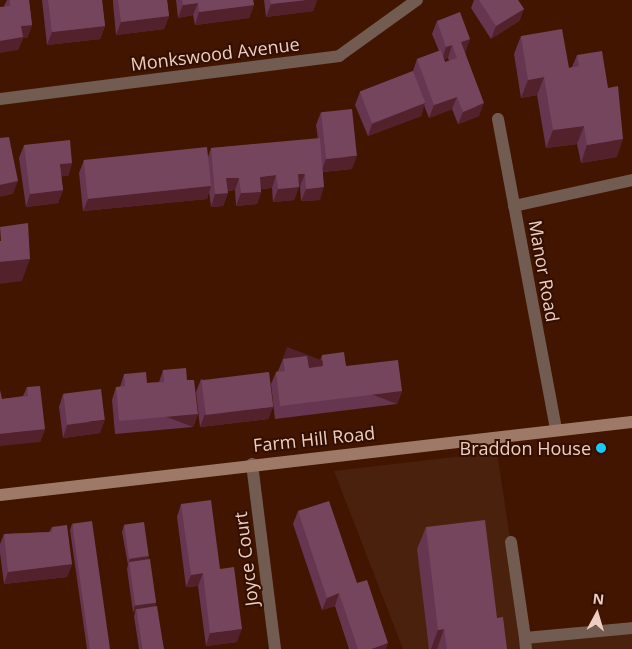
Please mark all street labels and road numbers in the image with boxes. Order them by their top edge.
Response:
street label: Monkswood Avenue [129,33,301,75]
street label: Manor Road [524,218,564,324]
street label: Farm Hill Road [252,422,376,456]
street label: Joyce Court [229,511,263,607]

